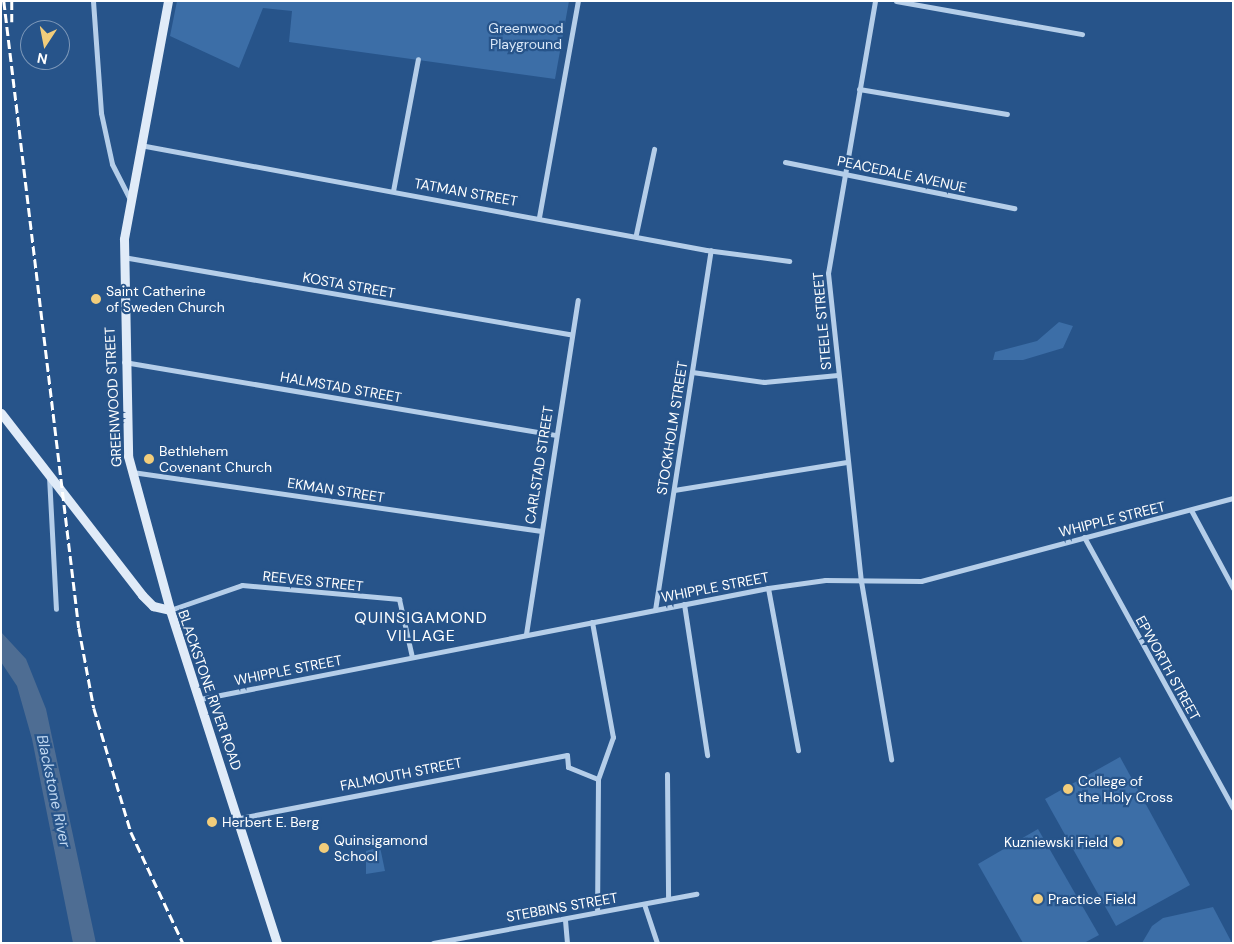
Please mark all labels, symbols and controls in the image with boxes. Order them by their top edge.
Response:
north arrow [20,20,70,70]
park label: Greenwood Playground [488,20,564,52]
text: N [36,49,49,69]
street label: PEACEDALE AVENUE [836,152,968,196]
street label: TATMAN STREET [413,175,519,209]
street label: KOSTA STREET [301,269,397,301]
street label: STEELE STREET [809,271,835,371]
place label: Saint Catherine of Sweden Church [106,283,225,316]
marker: Saint Catherine of Sweden Church [90,293,102,305]
street label: GREENWOOD STREET [101,326,125,468]
street label: STOCKHOLM STREET [653,360,691,496]
street label: HALMSTAD STREET [279,368,403,406]
street label: CARLSTAD STREET [521,405,557,525]
place label: Bethlehem Covenant Church [159,443,272,476]
marker: Bethlehem Covenant Church [143,453,155,465]
street label: EKMAN STREET [286,474,386,506]
street label: WHIPPLE STREET [1057,498,1167,540]
street label: REEVES STREET [262,567,364,595]
street label: WHIPPLE STREET [660,568,770,606]
street label: BLACKSTONE RIVER ROAD [175,608,245,772]
district label: QUINSIGAMOND VILLAGE [353,608,489,646]
street label: EPWORTH STREET [1132,613,1204,723]
street label: WHIPPLE STREET [233,651,343,689]
water label: Blackstone River [32,733,74,849]
street label: FALMOUTH STREET [339,754,463,794]
place label: College of the Holy Cross [1078,773,1173,806]
marker: College of the Holy Cross [1062,783,1074,795]
place label: Herbert E. Berg [222,814,319,830]
marker: Herbert E. Berg [206,816,218,828]
place label: Quinsigamond School [334,832,428,864]
place label: Kuzniewski Field [1004,834,1108,850]
marker: Kuzniewski Field [1112,836,1124,848]
marker: Quinsigamond School [318,842,330,854]
street label: STEBBINS STREET [505,889,619,925]
place label: Practice Field [1048,891,1136,907]
marker: Practice Field [1032,893,1044,905]

